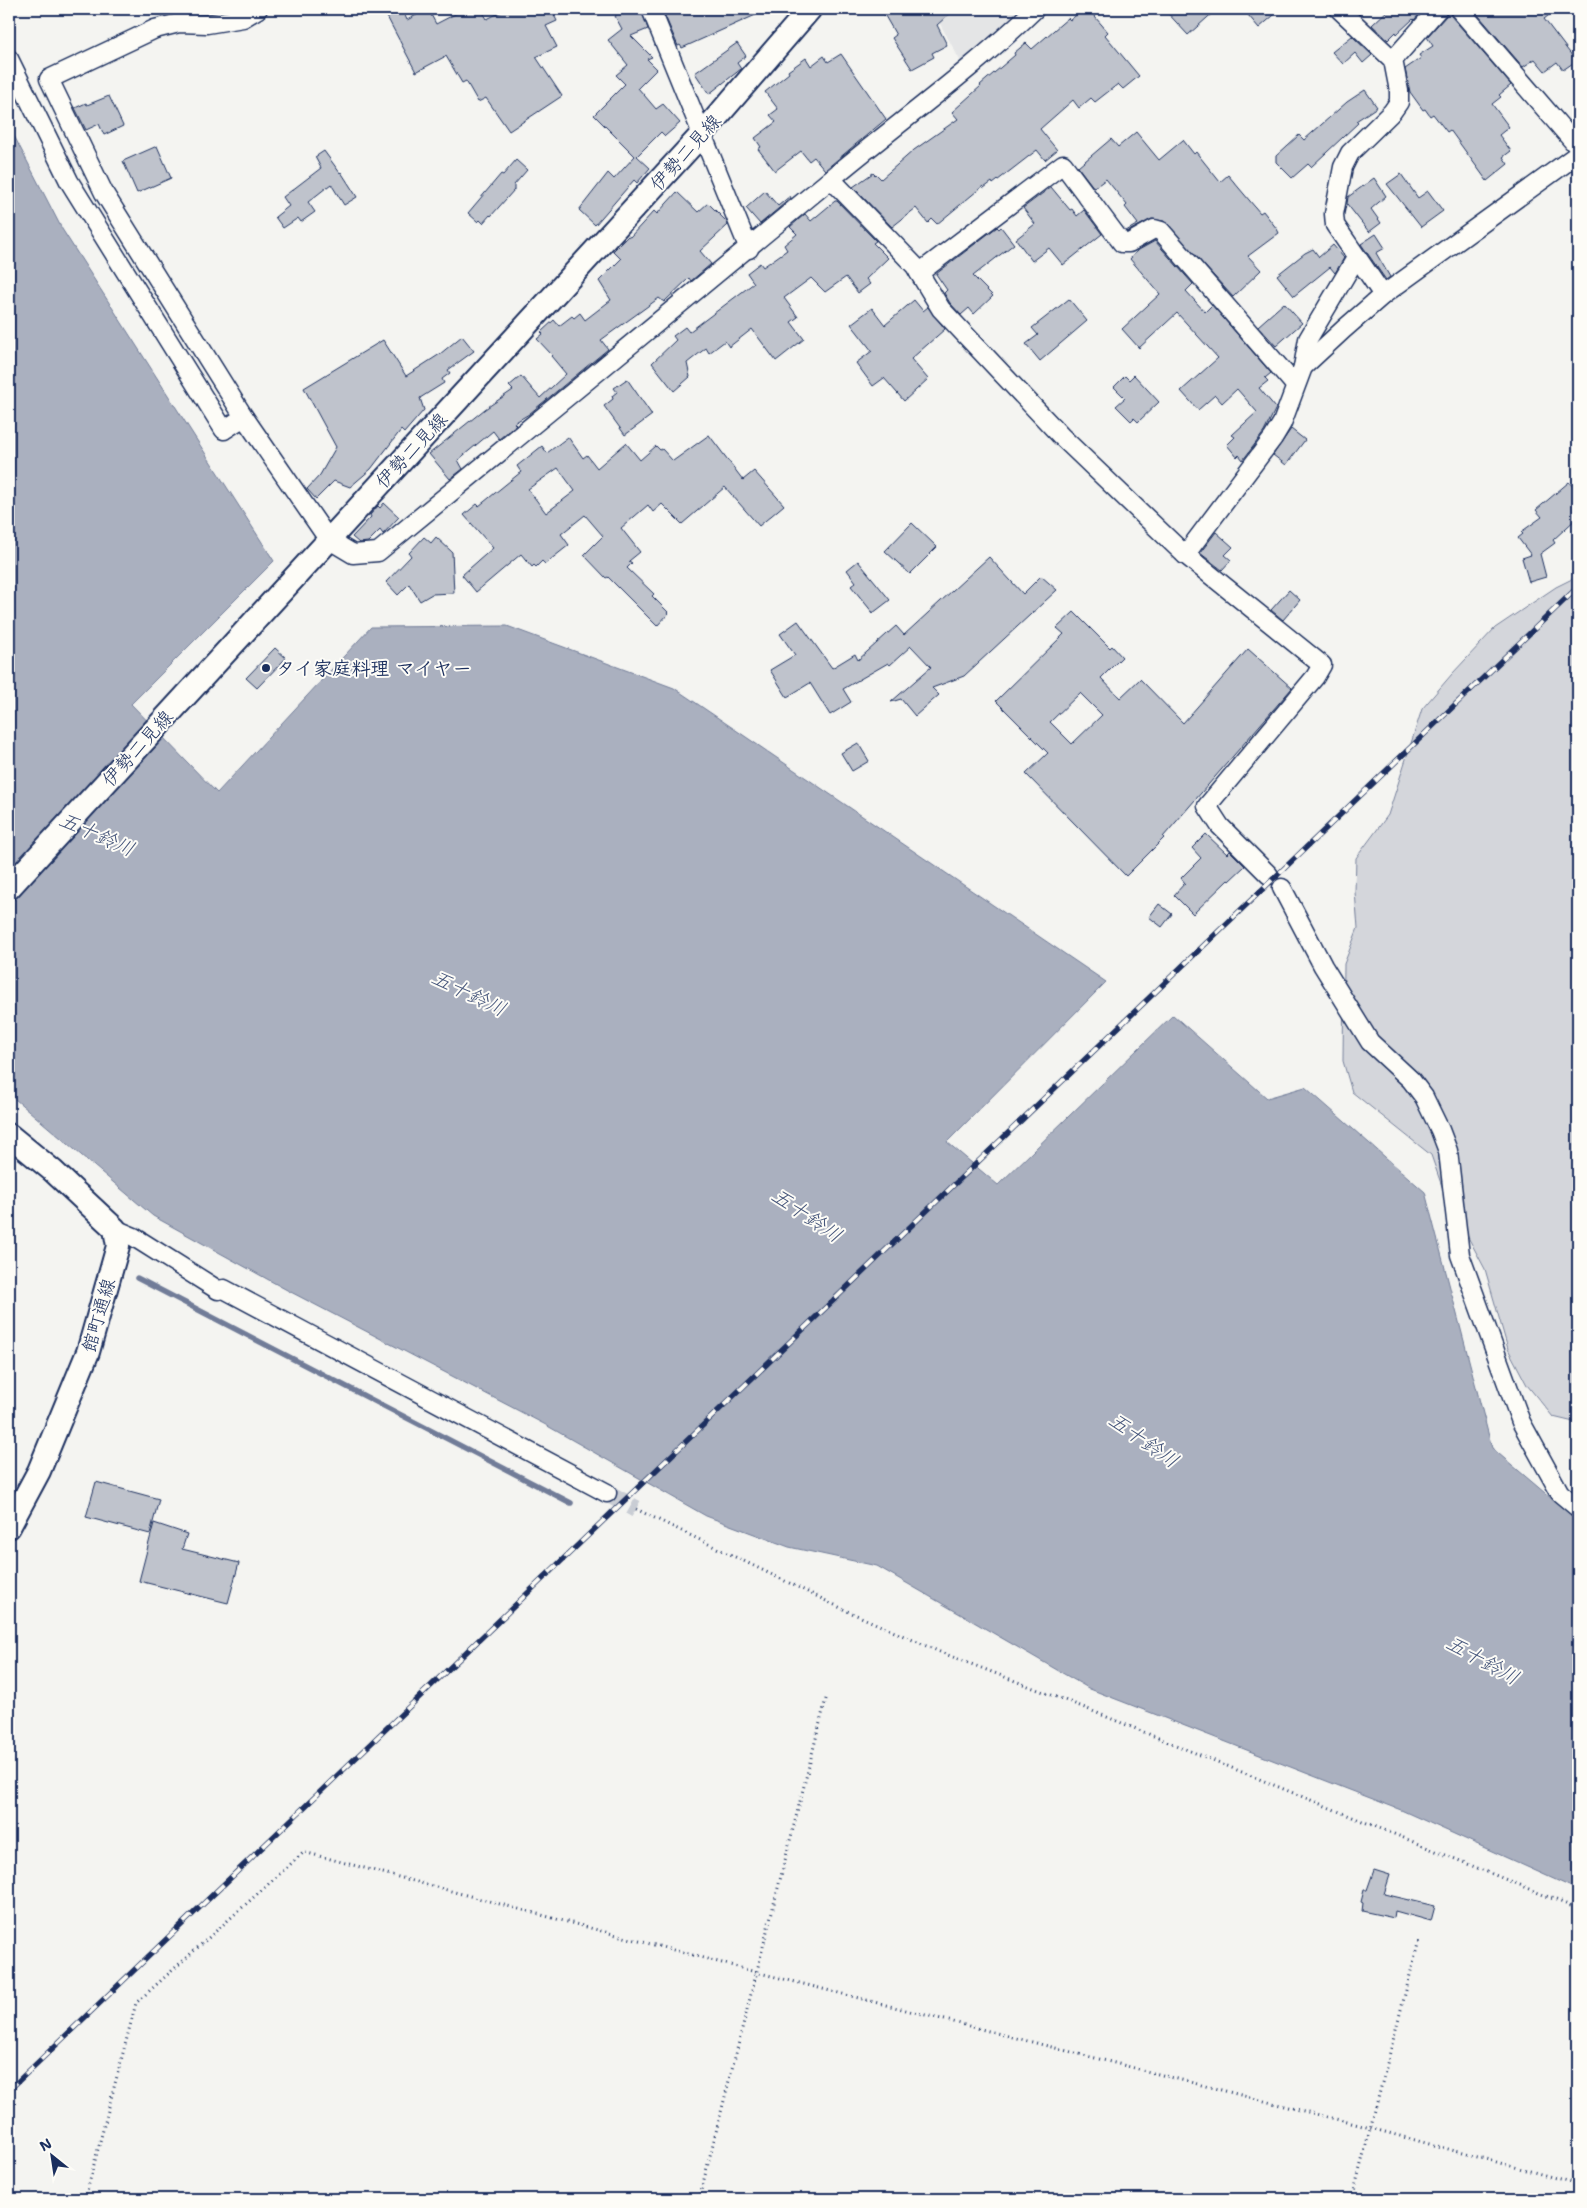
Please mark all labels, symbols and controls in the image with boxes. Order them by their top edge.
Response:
street label: 伊勢二見線 [644,109,726,196]
street label: 伊勢二見線 [370,407,453,494]
place label: タイ家庭料理 マイヤー [276,656,471,681]
marker: タイ家庭料理 マイヤー [260,662,272,674]
street label: 伊勢二見線 [96,705,178,792]
water label: 五十鈴川 [55,806,139,862]
water label: 五十鈴川 [427,964,511,1022]
water label: 五十鈴川 [767,1182,847,1248]
street label: 館町通線 [76,1275,121,1355]
water label: 五十鈴川 [1104,1406,1184,1474]
water label: 五十鈴川 [1442,1629,1524,1691]
north arrow [28,2130,78,2180]
text: N [36,2134,55,2155]

